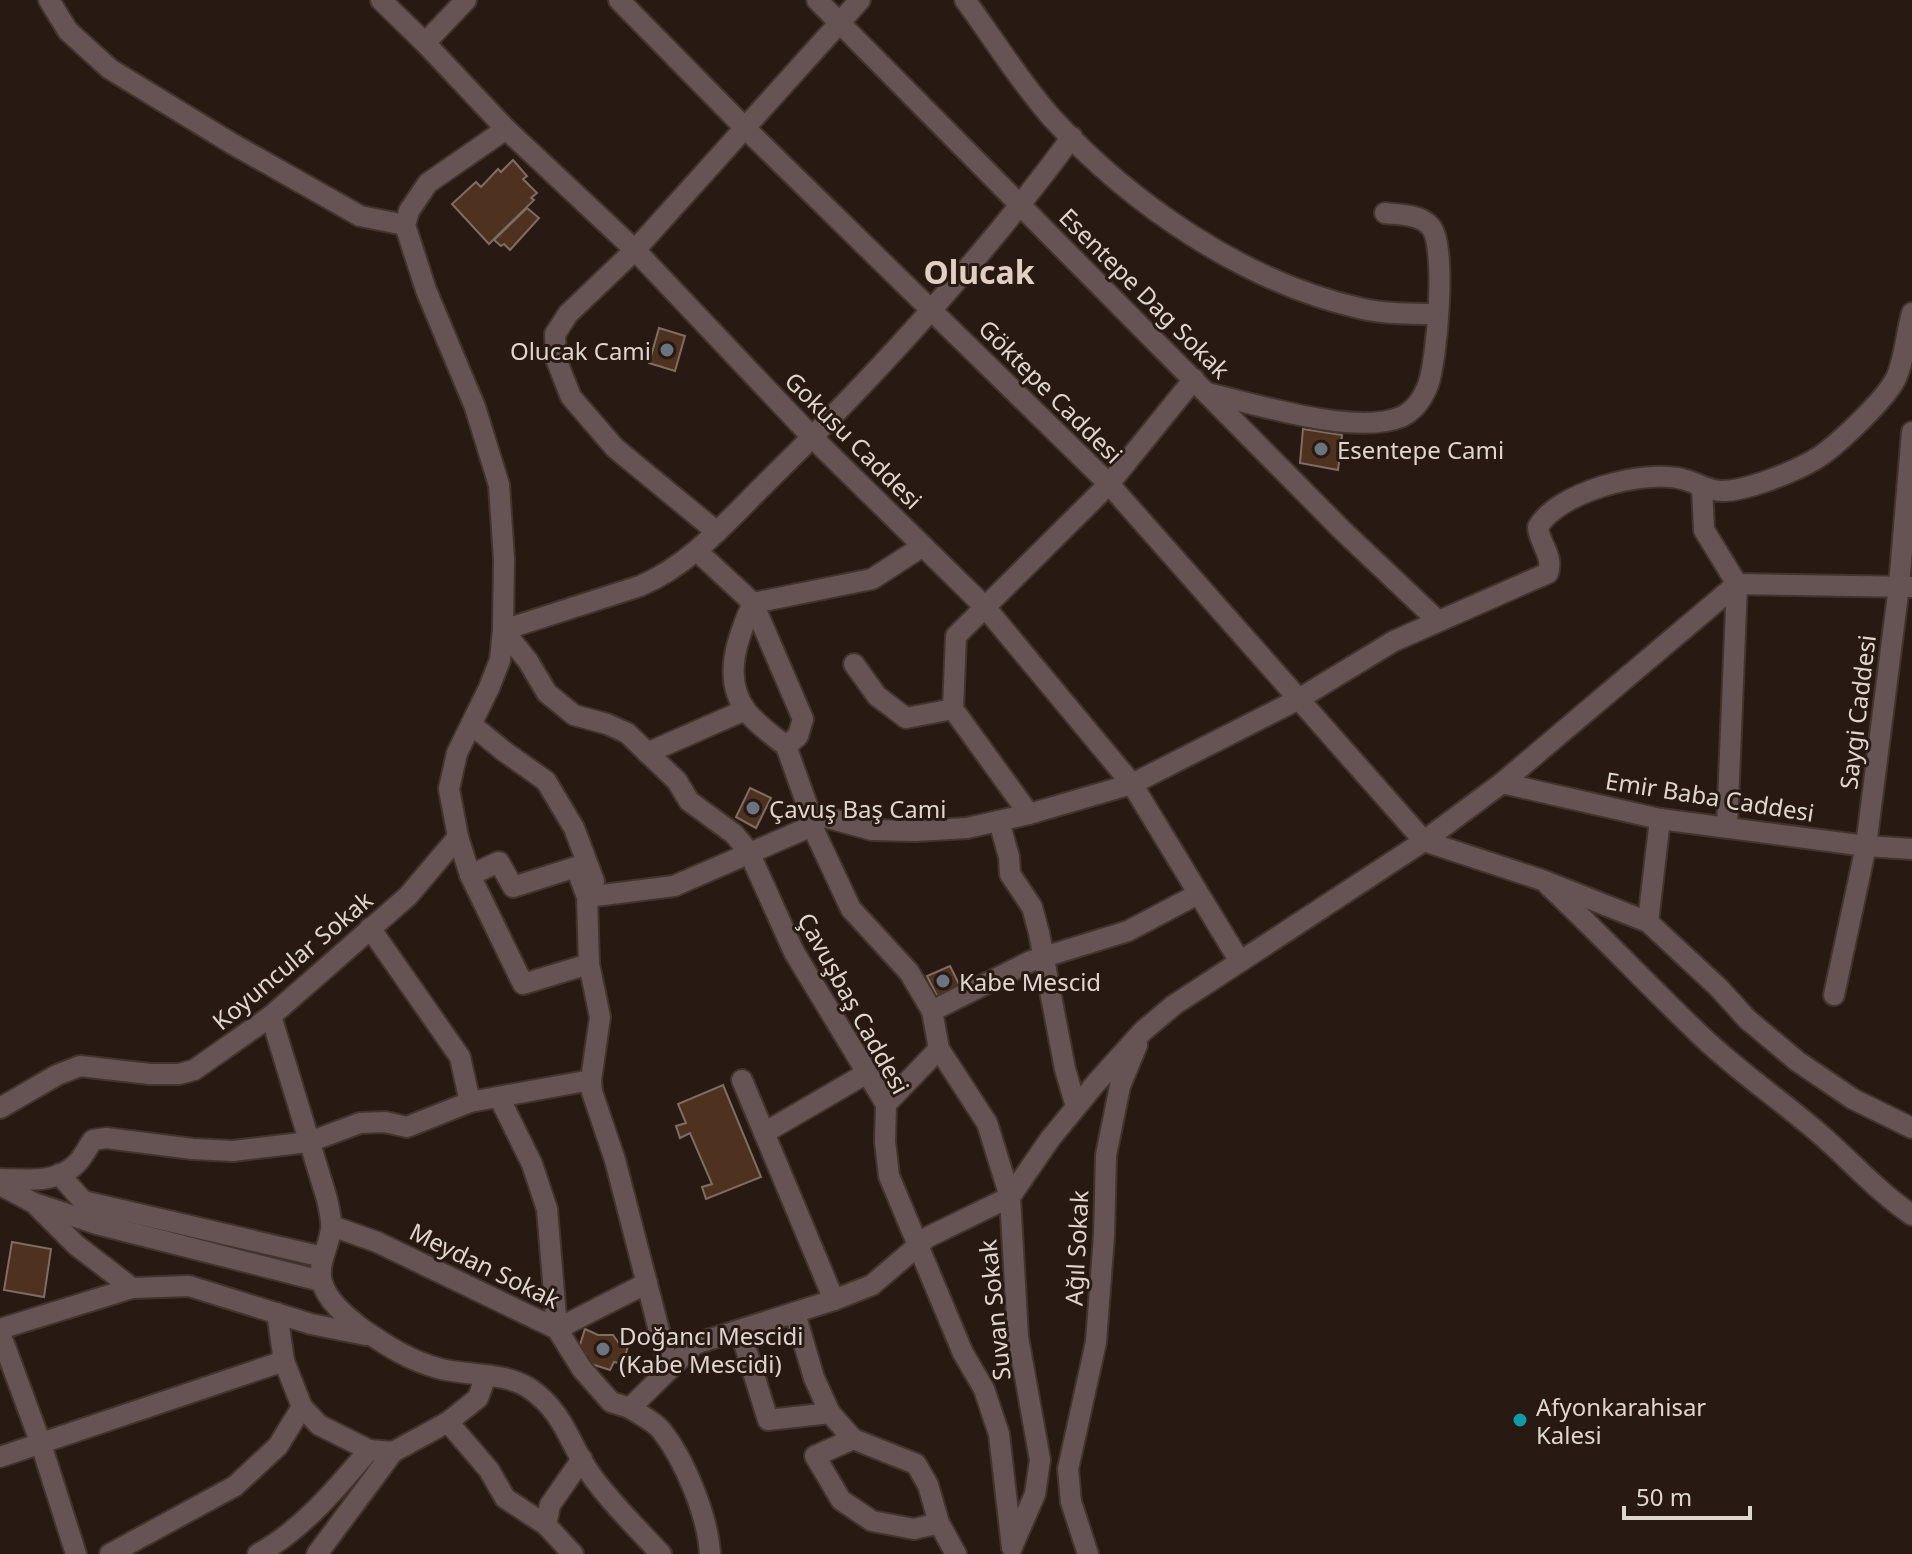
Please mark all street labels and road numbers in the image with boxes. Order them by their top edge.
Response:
street label: Esentepe Dag Sokak [1052,200,1238,386]
street label: Göktepe Caddesi [972,312,1130,470]
street label: Gokusu Caddesi [778,364,930,516]
street label: Saygi Caddesi [1831,633,1883,791]
street label: Emir Baba Caddesi [1603,763,1817,829]
street label: Koyuncular Sokak [205,883,379,1037]
street label: Çavuşbaş Caddesi [790,906,918,1100]
street label: Ağıl Sokak [1056,1189,1096,1307]
street label: Meydan Sokak [404,1214,566,1316]
street label: Suvan Sokak [970,1238,1018,1382]

